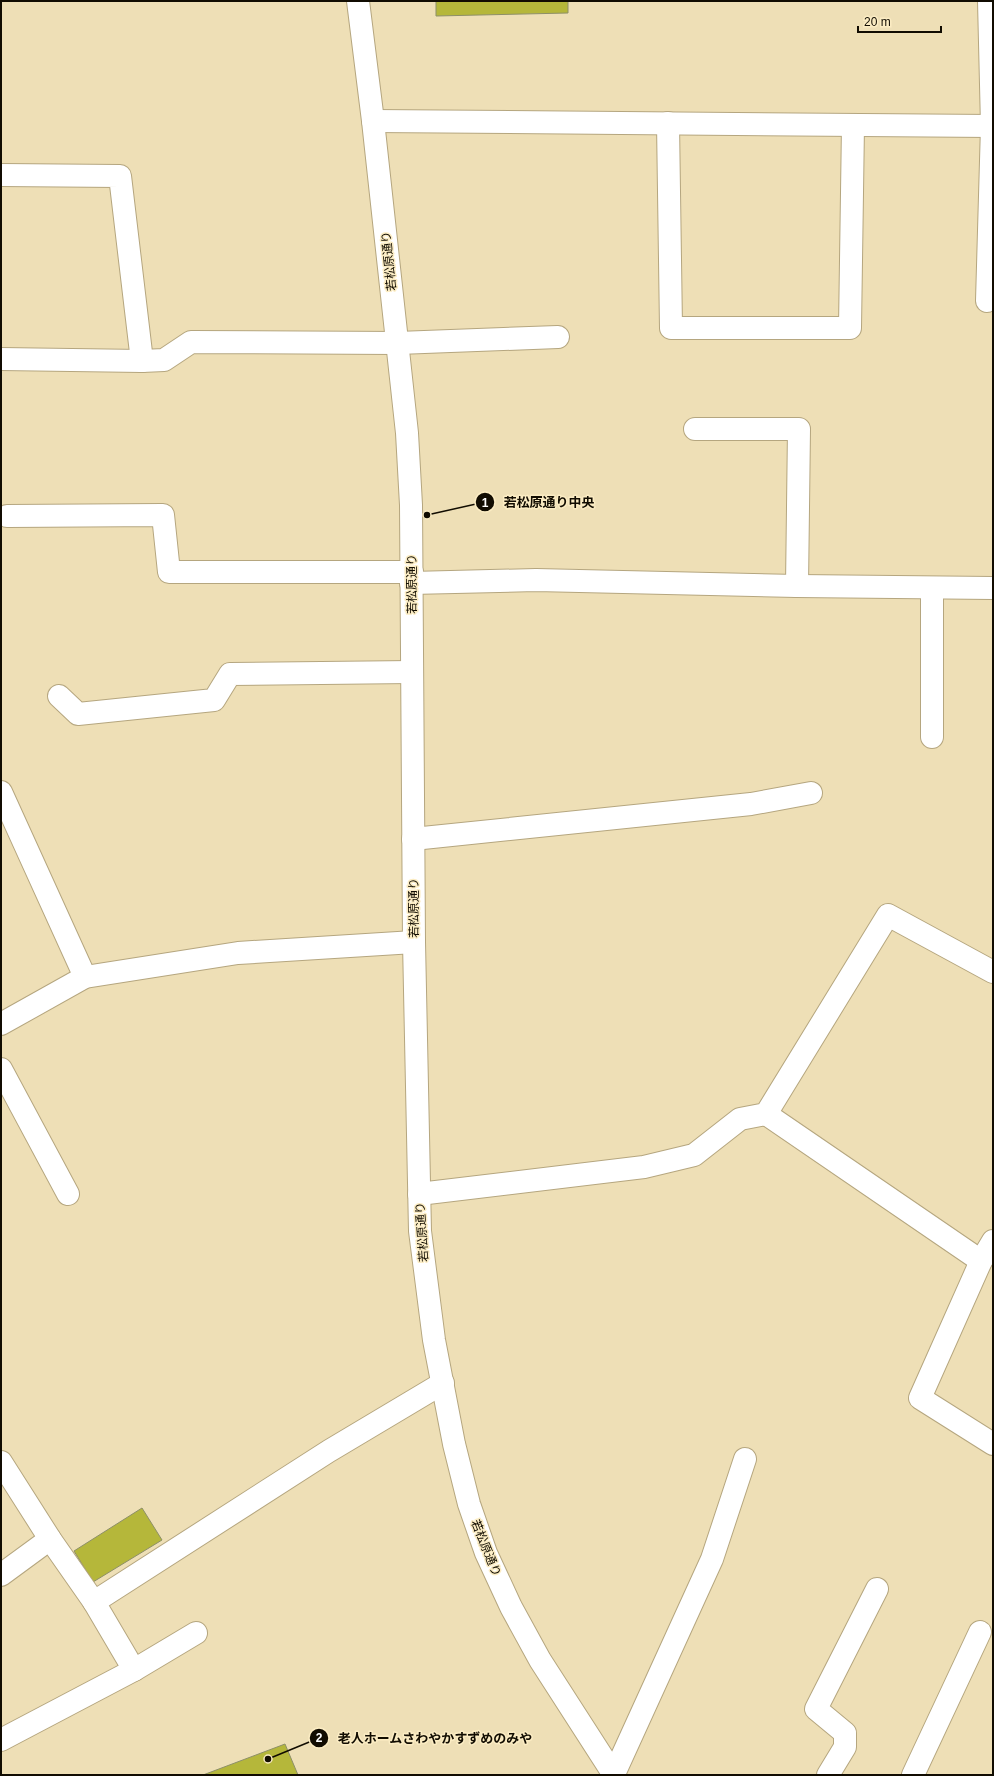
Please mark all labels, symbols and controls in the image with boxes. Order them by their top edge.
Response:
scale bar [858,8,941,34]
text: 20 m [864,15,891,29]
street label: 若松原通り [379,230,399,292]
callout: 若松原通り中央 [475,490,602,515]
text: 若松原通り中央 [503,495,595,510]
text: 1 [482,496,489,510]
street label: 若松原通り [405,554,419,614]
street label: 若松原通り [407,878,421,938]
street label: 若松原通り [413,1202,431,1262]
street label: 若松原通り [468,1518,504,1578]
callout: 老人ホームさわやかすずめのみや [309,1725,540,1750]
text: 2 [316,1731,323,1745]
text: 老人ホームさわやかすずめのみや [338,1731,532,1746]

